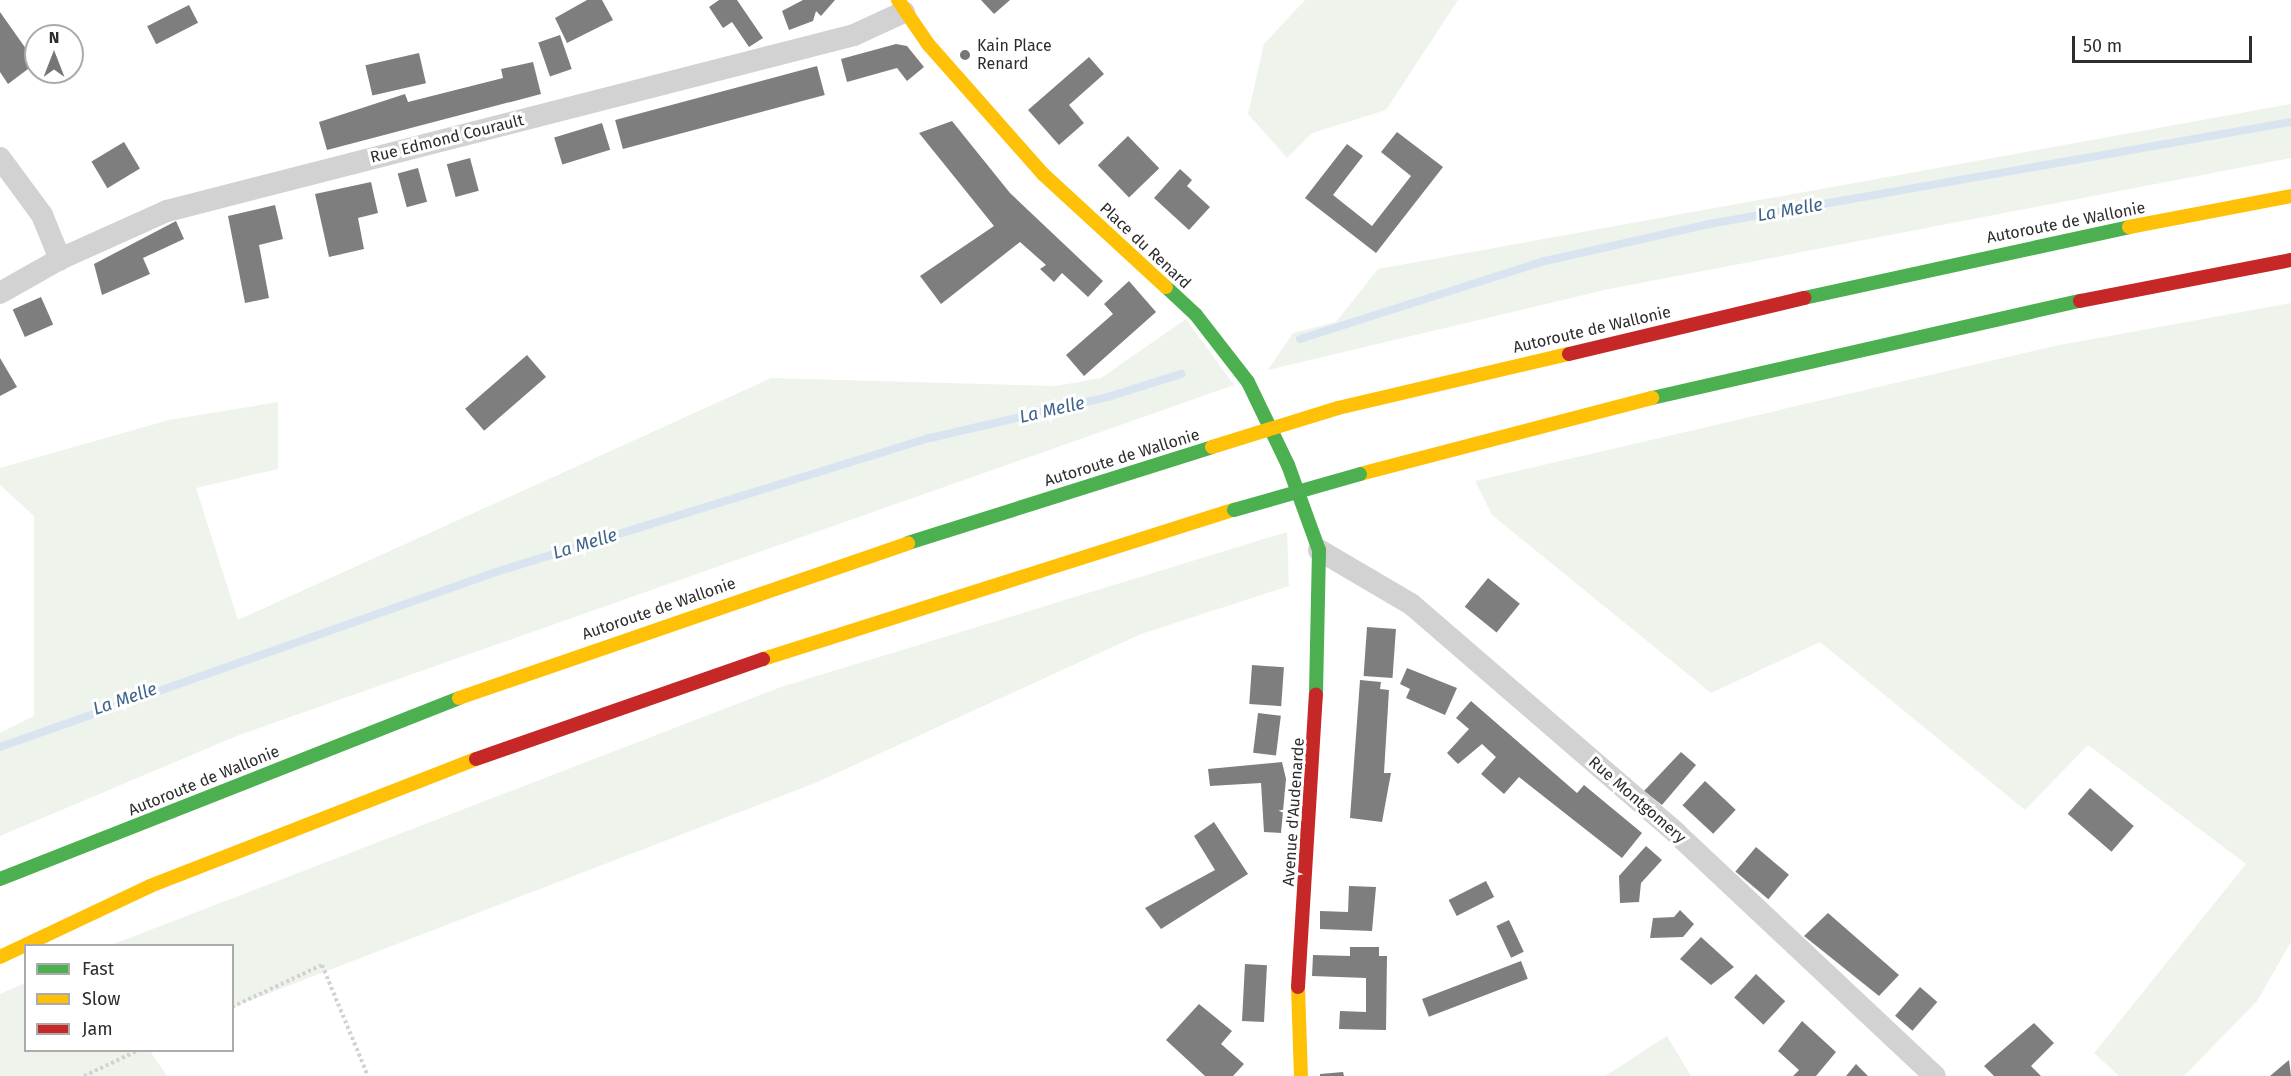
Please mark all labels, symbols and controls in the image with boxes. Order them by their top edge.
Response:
north arrow [24,24,84,84]
scale bar [2075,24,2255,62]
text: N [49,28,59,47]
text: 50 m [2083,35,2122,57]
place label: Kain Place Renard [977,36,1052,74]
marker: Kain Place Renard [958,48,972,62]
street label: Rue Edmond Courault [368,111,526,167]
water label: La Melle [1756,194,1824,226]
street label: Autoroute de Wallonie [1985,198,2147,248]
street label: Place du Renard [1096,199,1194,293]
street label: Autoroute de Wallonie [1511,303,1673,357]
water label: La Melle [1017,392,1087,428]
street label: Autoroute de Wallonie [1042,425,1202,491]
water label: La Melle [550,524,620,564]
street label: Autoroute de Wallonie [580,574,738,644]
water label: La Melle [90,678,160,720]
street label: Avenue d'Audenarde [1279,737,1309,887]
street label: Autoroute de Wallonie [126,742,282,820]
street label: Rue Montgomery [1584,753,1690,847]
legend [24,944,234,1052]
text: Fast [82,958,114,980]
text: Slow [82,988,120,1010]
text: Jam [82,1018,113,1040]

